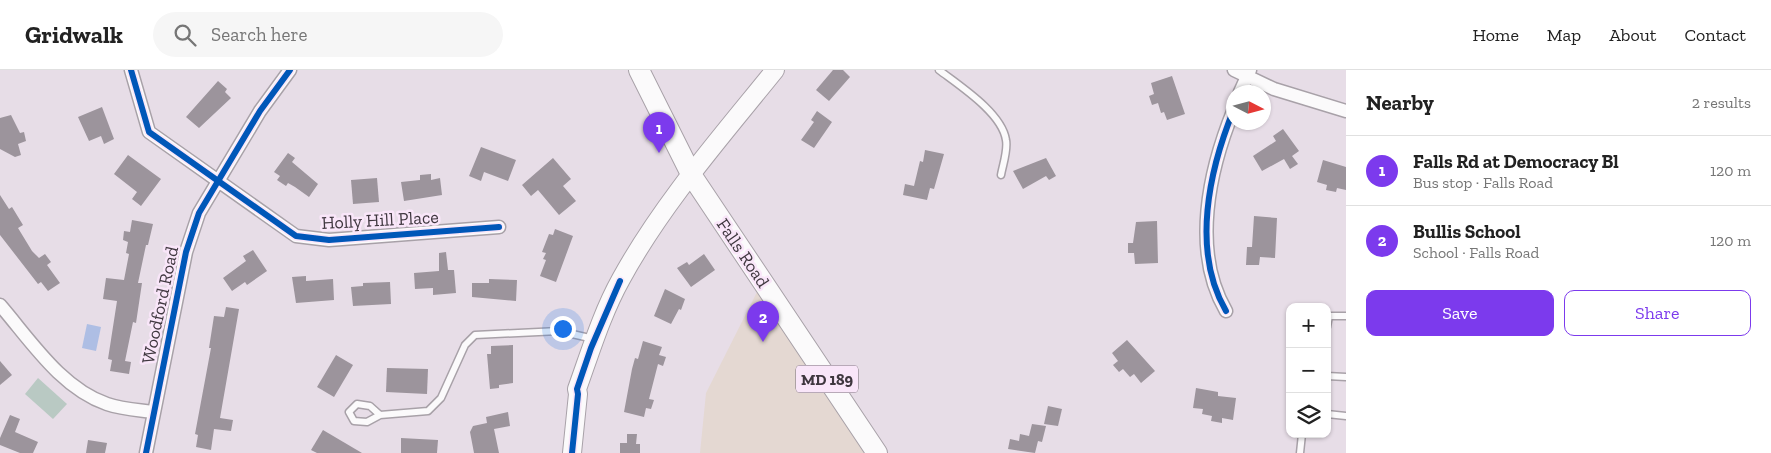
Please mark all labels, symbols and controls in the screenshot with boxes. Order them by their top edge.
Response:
search box [153,12,503,57]
text: Gridwalk [25,20,123,49]
icon: search [171,21,199,49]
text: Search here [211,23,307,46]
text: Home [1472,24,1519,46]
text: Map [1547,24,1581,46]
text: About [1609,24,1656,46]
text: Contact [1684,24,1746,46]
north arrow [1226,85,1271,130]
text: Nearby [1366,90,1434,115]
text: 2 results [1692,93,1751,112]
pin: 1 [643,112,675,153]
text: Falls Rd at Democracy Bl [1413,150,1619,173]
text: 1 [1379,161,1385,180]
text: 120 m [1710,161,1751,180]
text: Bus stop · Falls Road [1413,173,1553,192]
street label: Holly Hill Place [321,206,439,234]
street label: Falls Road [712,214,774,292]
text: Bullis School [1413,220,1521,243]
text: 2 [1378,231,1386,250]
text: 120 m [1710,231,1751,250]
text: School · Falls Road [1413,243,1539,262]
street label: Woodford Road [137,244,183,366]
button: Save [1366,290,1554,336]
button: Share [1564,290,1751,336]
pin: 2 [747,301,779,342]
map controls [1286,303,1331,438]
button: + [1286,303,1331,348]
your location [550,316,576,342]
button: − [1286,348,1331,393]
road number: MD 189 [796,366,858,392]
button: layers [1286,393,1331,438]

